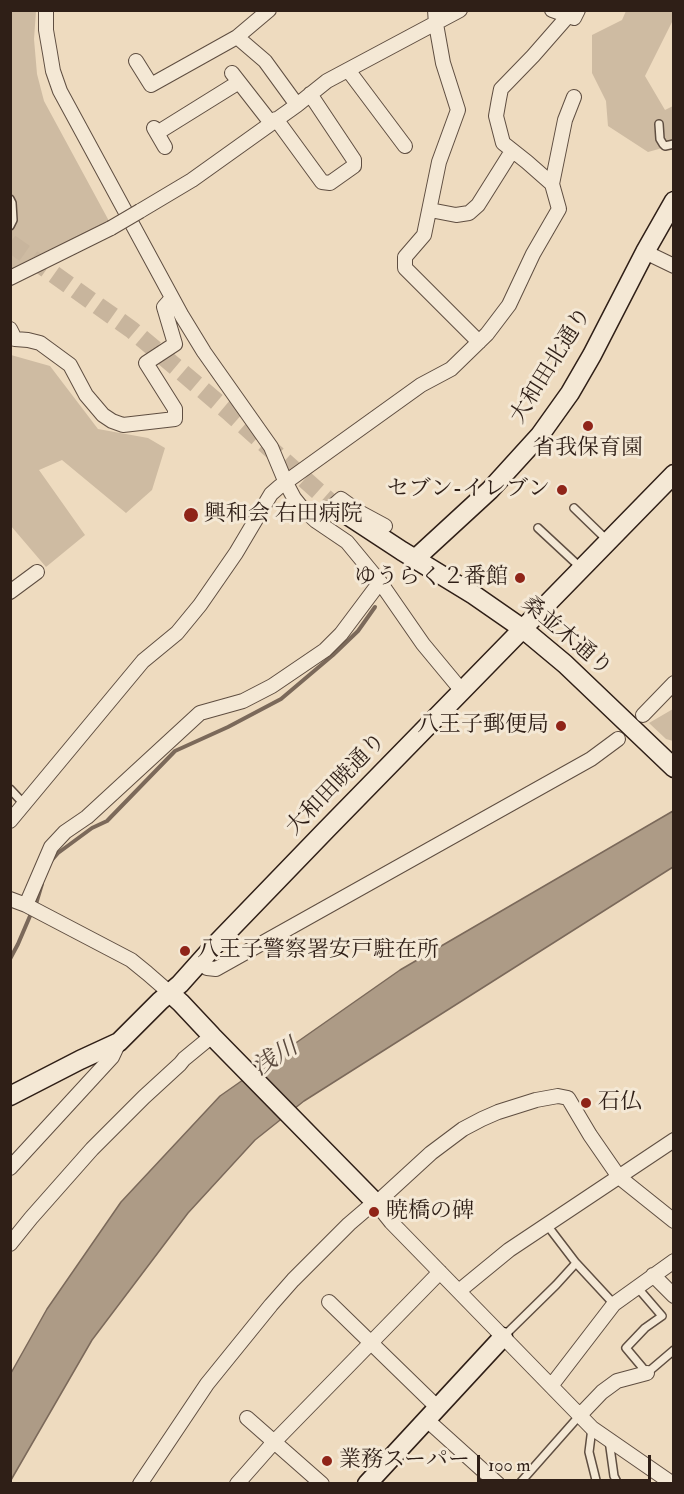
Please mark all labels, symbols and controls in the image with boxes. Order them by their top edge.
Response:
street label: 大和田北通り [506,303,598,429]
marker: 省我保育園 [581,419,595,433]
place label: 省我保育園 [533,436,643,462]
place label: セブン-イレブン [387,477,550,503]
marker: セブン-イレブン [555,483,569,497]
place label: 興和会 右田病院 [204,502,363,528]
marker: 興和会 右田病院 [182,506,200,524]
place label: ゆうらく２番館 [354,565,508,591]
marker: ゆうらく２番館 [513,571,527,585]
street label: 桑並木通り [515,592,617,682]
place label: 八王子郵便局 [417,713,549,739]
marker: 八王子郵便局 [554,719,568,733]
street label: 大和田暁通り [282,728,392,842]
place label: 八王子警察署安戸駐在所 [197,938,439,964]
marker: 八王子警察署安戸駐在所 [178,944,192,958]
water label: 浅川 [248,1034,304,1084]
place label: 石仏 [598,1090,642,1116]
marker: 石仏 [579,1096,593,1110]
place label: 暁橋の碑 [386,1199,474,1225]
marker: 暁橋の碑 [367,1205,381,1219]
scale bar [480,1443,654,1481]
place label: 業務スーパー [339,1448,470,1474]
marker: 業務スーパー [320,1454,334,1468]
text: 100 m [488,1454,531,1477]

